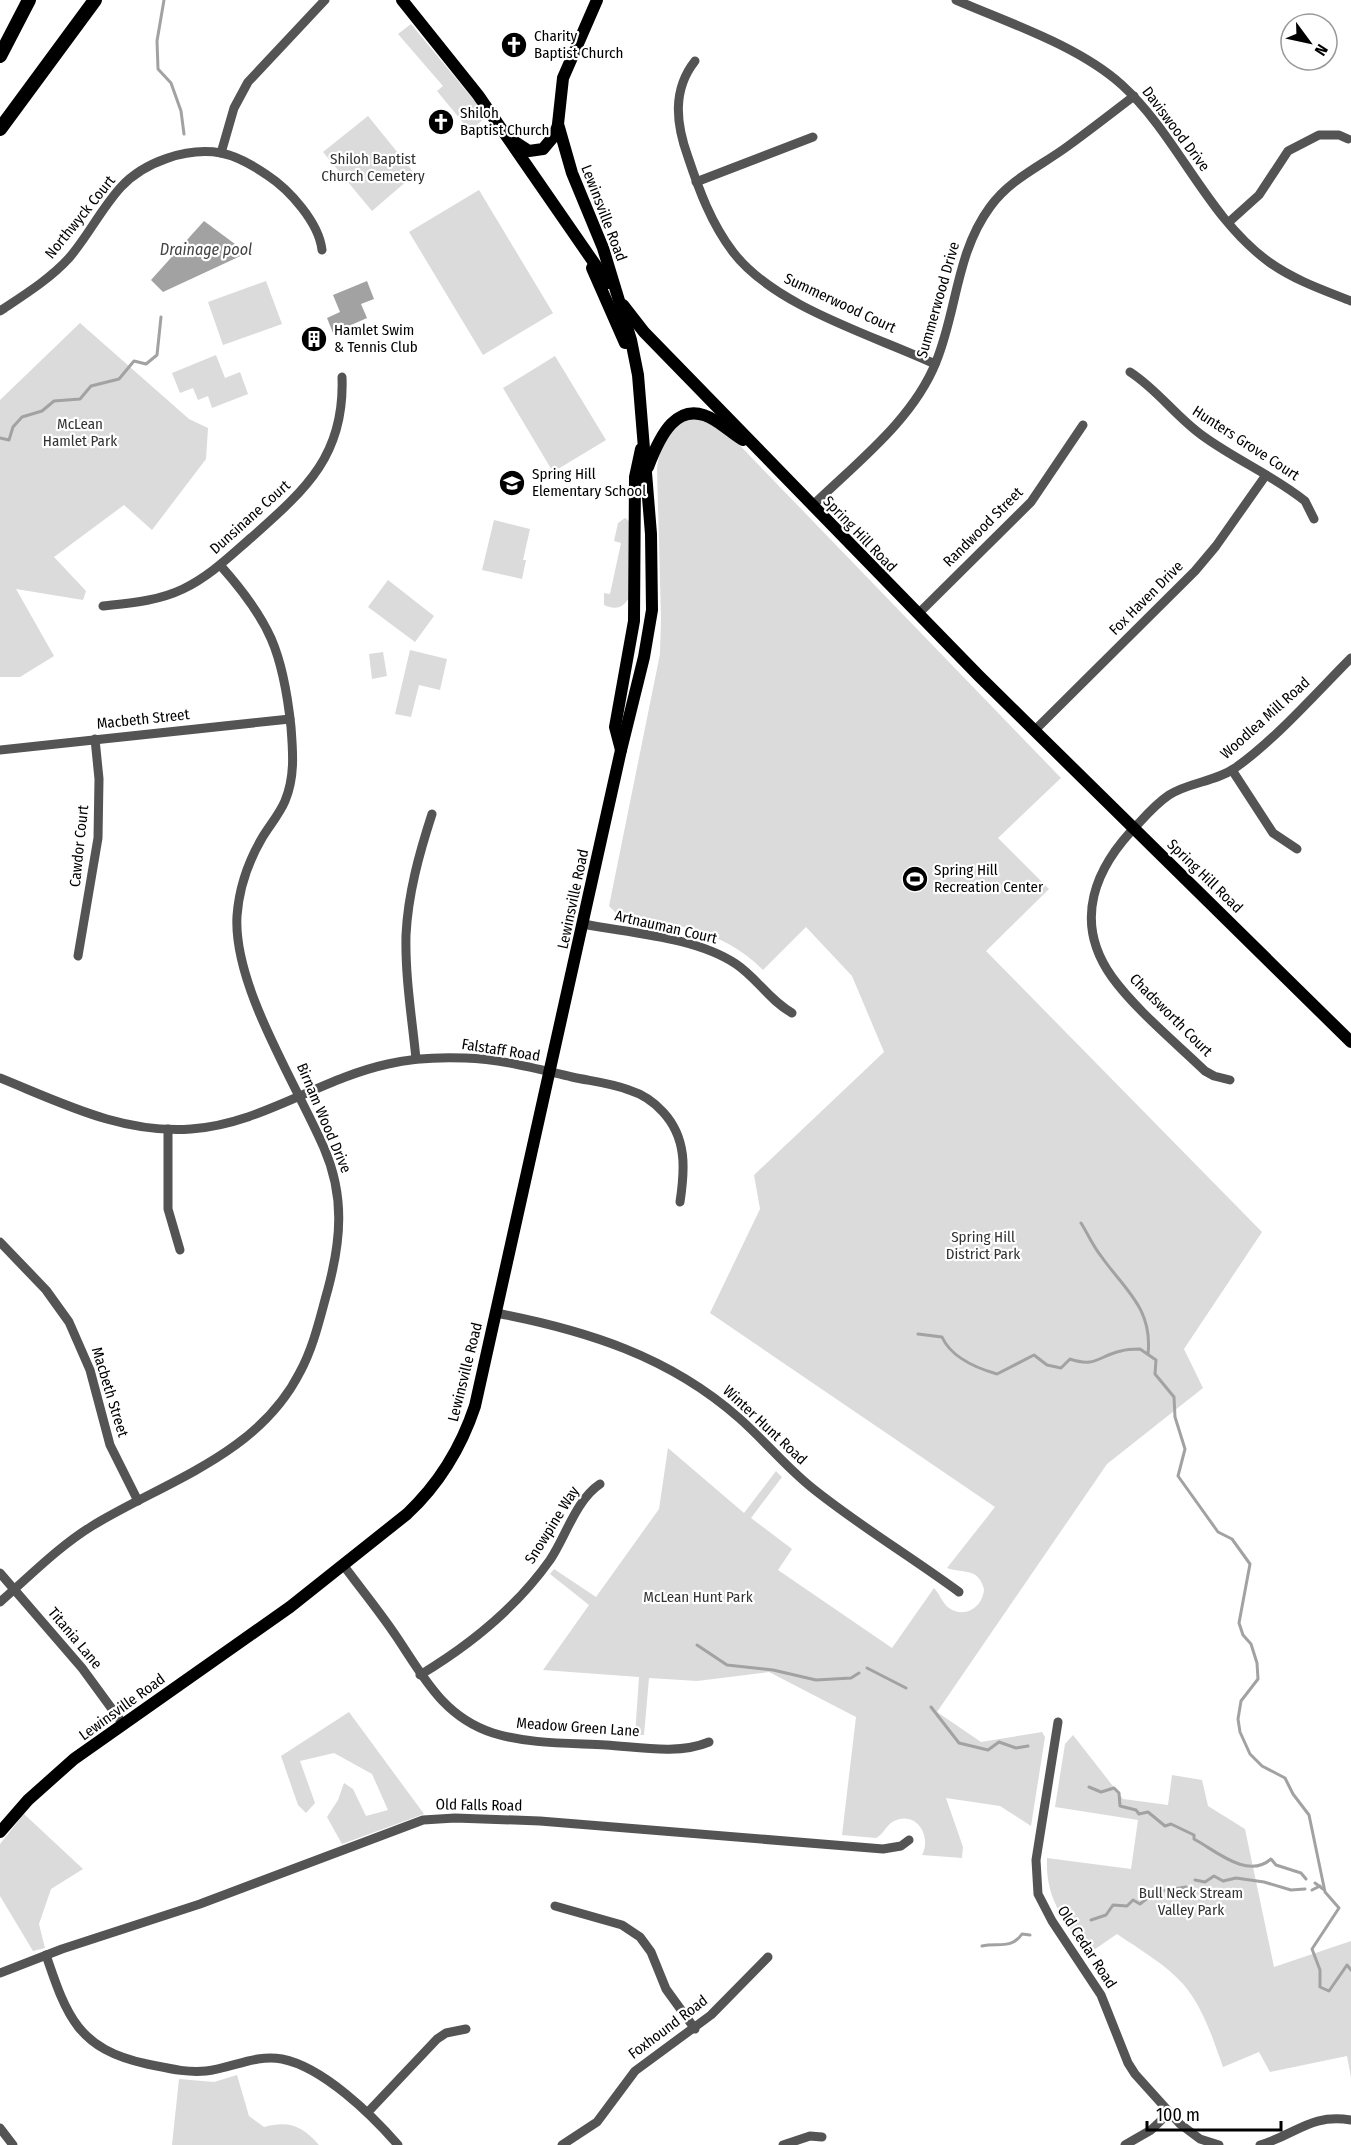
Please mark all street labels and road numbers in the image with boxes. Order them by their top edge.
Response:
street label: Daviswood Drive [1138,83,1214,175]
street label: Lewinsville Road [577,162,631,264]
street label: Northwyck Court [41,172,119,262]
street label: Summerwood Drive [913,240,963,360]
street label: Summerwood Court [781,269,899,337]
street label: Hunters Grove Court [1189,402,1303,484]
street label: Dunsinane Court [206,476,294,558]
street label: Randwood Street [939,483,1027,571]
street label: Spring Hill Road [819,492,901,576]
street label: Fox Haven Drive [1105,557,1187,639]
street label: Woodlea Mill Road [1217,673,1313,763]
street label: Macbeth Street [96,705,190,733]
street label: Cawdor Court [66,804,92,888]
street label: Spring Hill Road [1163,835,1247,917]
street label: Lewinsville Road [554,847,592,951]
street label: Artnauman Court [613,906,719,948]
street label: Chadsworth Court [1126,970,1216,1060]
street label: Falstaff Road [460,1035,542,1065]
street label: Birnam Wood Drive [293,1060,355,1176]
street label: Lewinsville Road [444,1320,486,1424]
street label: Macbeth Street [88,1345,132,1439]
street label: Winter Hunt Road [719,1382,811,1468]
street label: Snowpine Way [521,1483,583,1567]
street label: Titania Lane [44,1604,106,1672]
street label: Lewinsville Road [76,1670,168,1744]
street label: Meadow Green Lane [516,1714,640,1740]
street label: Old Falls Road [436,1795,522,1815]
street label: Old Cedar Road [1054,1902,1120,1992]
street label: Foxhound Road [625,1991,711,2063]

